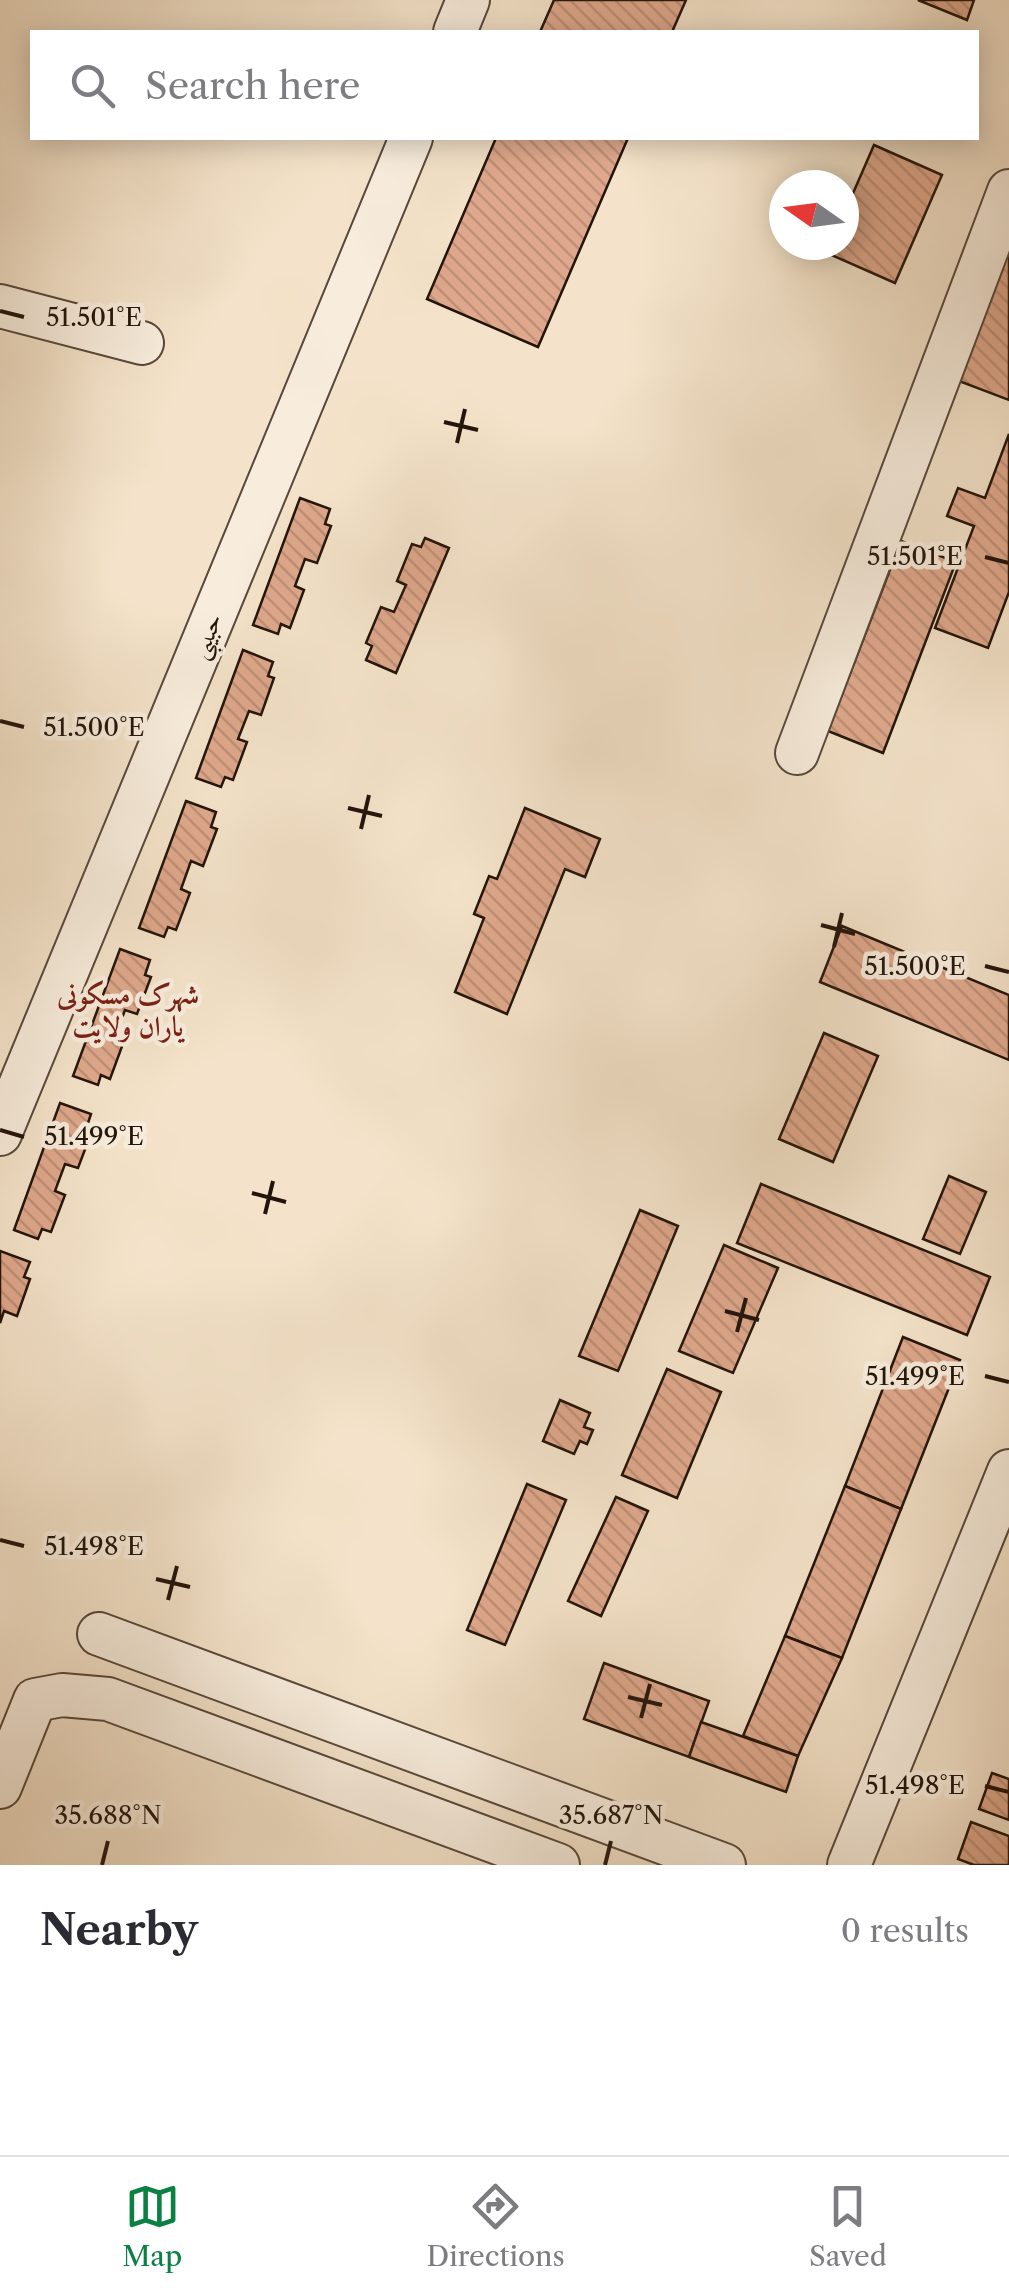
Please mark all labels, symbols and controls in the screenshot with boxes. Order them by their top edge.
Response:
search box [30,30,979,140]
icon: search [65,58,120,113]
text: Search here [145,62,360,109]
north arrow [769,170,859,260]
text: 51.501°E [46,302,142,333]
text: 51.501°E [867,541,963,572]
street label: حبیبی [183,609,234,665]
text: 51.500°E [43,712,145,743]
text: 51.500°E [864,951,966,982]
district label: شهرک مسکونی یاران ولایت [56,977,199,1044]
text: 51.499°E [44,1121,144,1152]
text: 51.499°E [865,1361,965,1392]
text: 51.498°E [44,1531,144,1562]
text: 51.498°E [865,1770,965,1801]
text: 35.688°N [54,1800,162,1831]
text: 35.687°N [559,1800,663,1831]
text: Nearby [40,1904,198,1956]
text: 0 results [841,1911,969,1950]
tab: Map [122,2179,182,2273]
tab: Directions [426,2179,565,2273]
tab: Saved [809,2179,887,2273]

